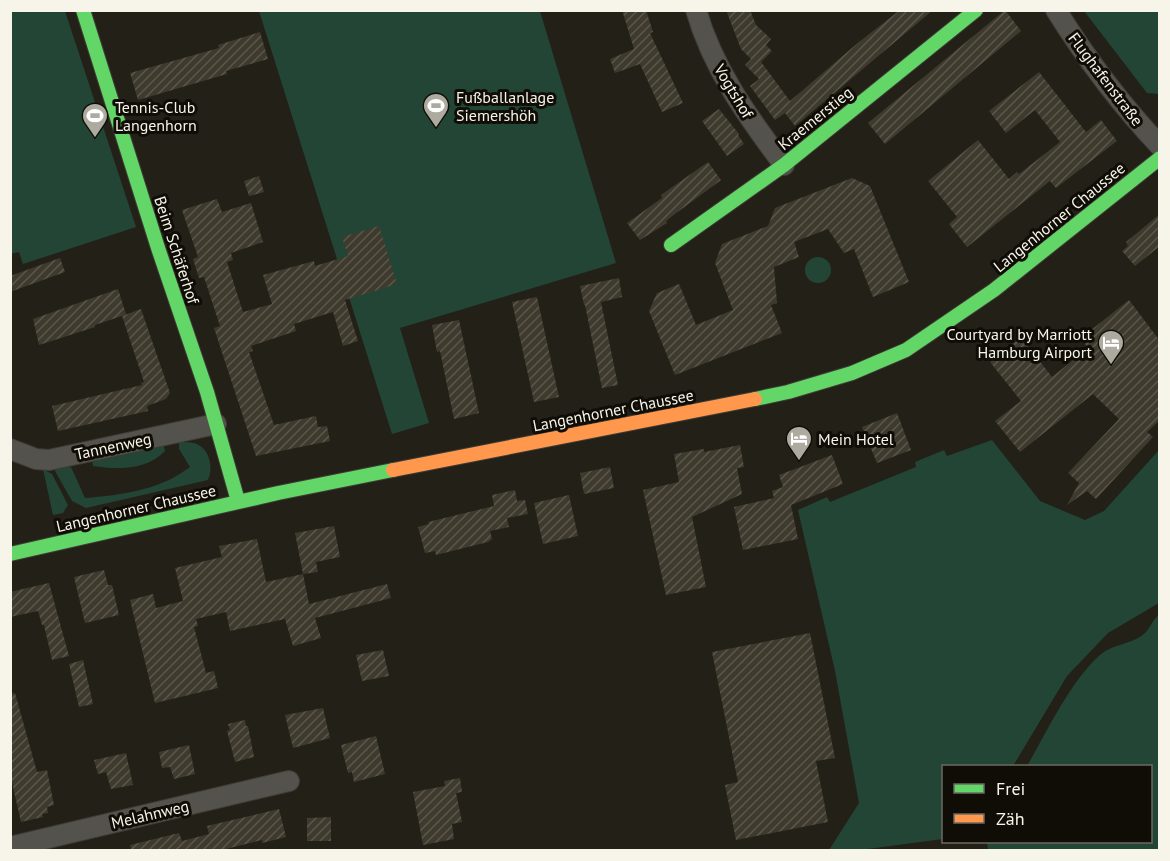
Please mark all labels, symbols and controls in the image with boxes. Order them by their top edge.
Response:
street label: Flughafenstraße [1064,28,1148,130]
street label: Vogtshof [710,59,758,123]
street label: Kraemerstieg [774,82,856,154]
place label: Fußballanlage Siemershöh [456,87,554,125]
sports icon: Fußballanlage Siemershöh [421,91,451,129]
place label: Tennis-Club Langenhorn [115,97,197,135]
sports icon: Tennis-Club Langenhorn [80,101,110,139]
street label: Langenhorner Chaussee [989,158,1129,276]
street label: Beim Schäferhof [150,194,204,307]
place label: Courtyard by Marriott Hamburg Airport [946,324,1093,362]
hotel icon: Courtyard by Marriott Hamburg Airport [1096,328,1126,366]
street label: Langenhorner Chaussee [531,385,695,435]
hotel icon: Mein Hotel [784,424,814,462]
street label: Tannenweg [73,428,153,464]
place label: Mein Hotel [818,429,894,449]
street label: Langenhorner Chaussee [54,480,218,536]
legend [942,765,1152,843]
text: Frei [996,777,1025,800]
street label: Melahnweg [109,795,191,833]
text: Zäh [996,807,1025,830]

